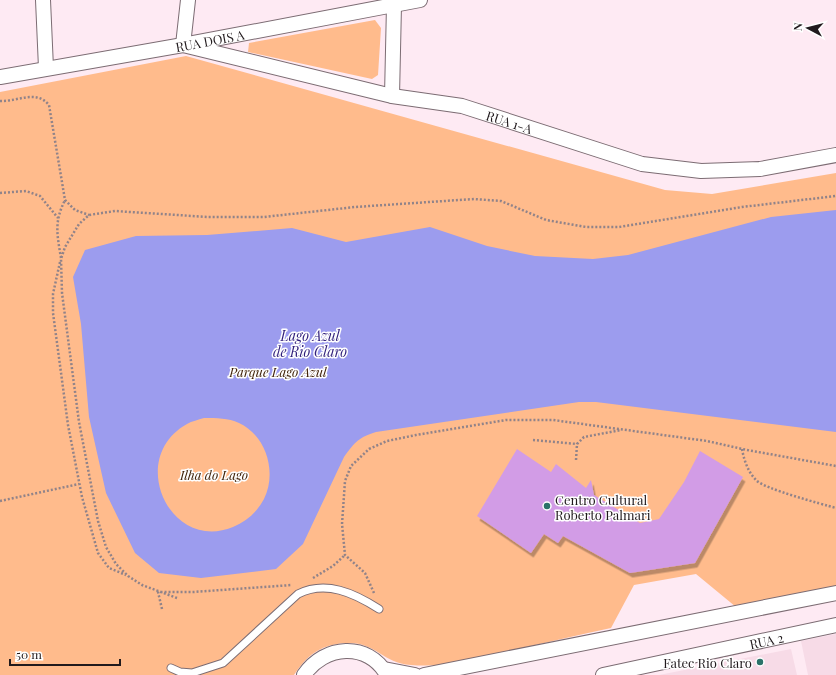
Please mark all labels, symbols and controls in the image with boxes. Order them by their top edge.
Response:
north arrow [788,8,828,48]
text: N [790,22,806,32]
street label: RUA DOIS A [174,25,246,55]
street label: RUA 1-A [484,106,536,137]
water label: Lago Azul de Rio Claro [273,326,347,361]
park label: Parque Lago Azul [228,363,328,380]
park label: Ilha do Lago [179,466,248,483]
place label: Centro Cultural Roberto Palmari [555,491,651,523]
marker: Centro Cultural Roberto Palmari [542,501,552,511]
street label: RUA 2 [748,628,785,652]
scale bar [10,641,120,667]
text: 50 m [16,646,42,662]
place label: Fatec Rio Claro [663,654,752,671]
marker: Fatec Rio Claro [755,657,765,667]

